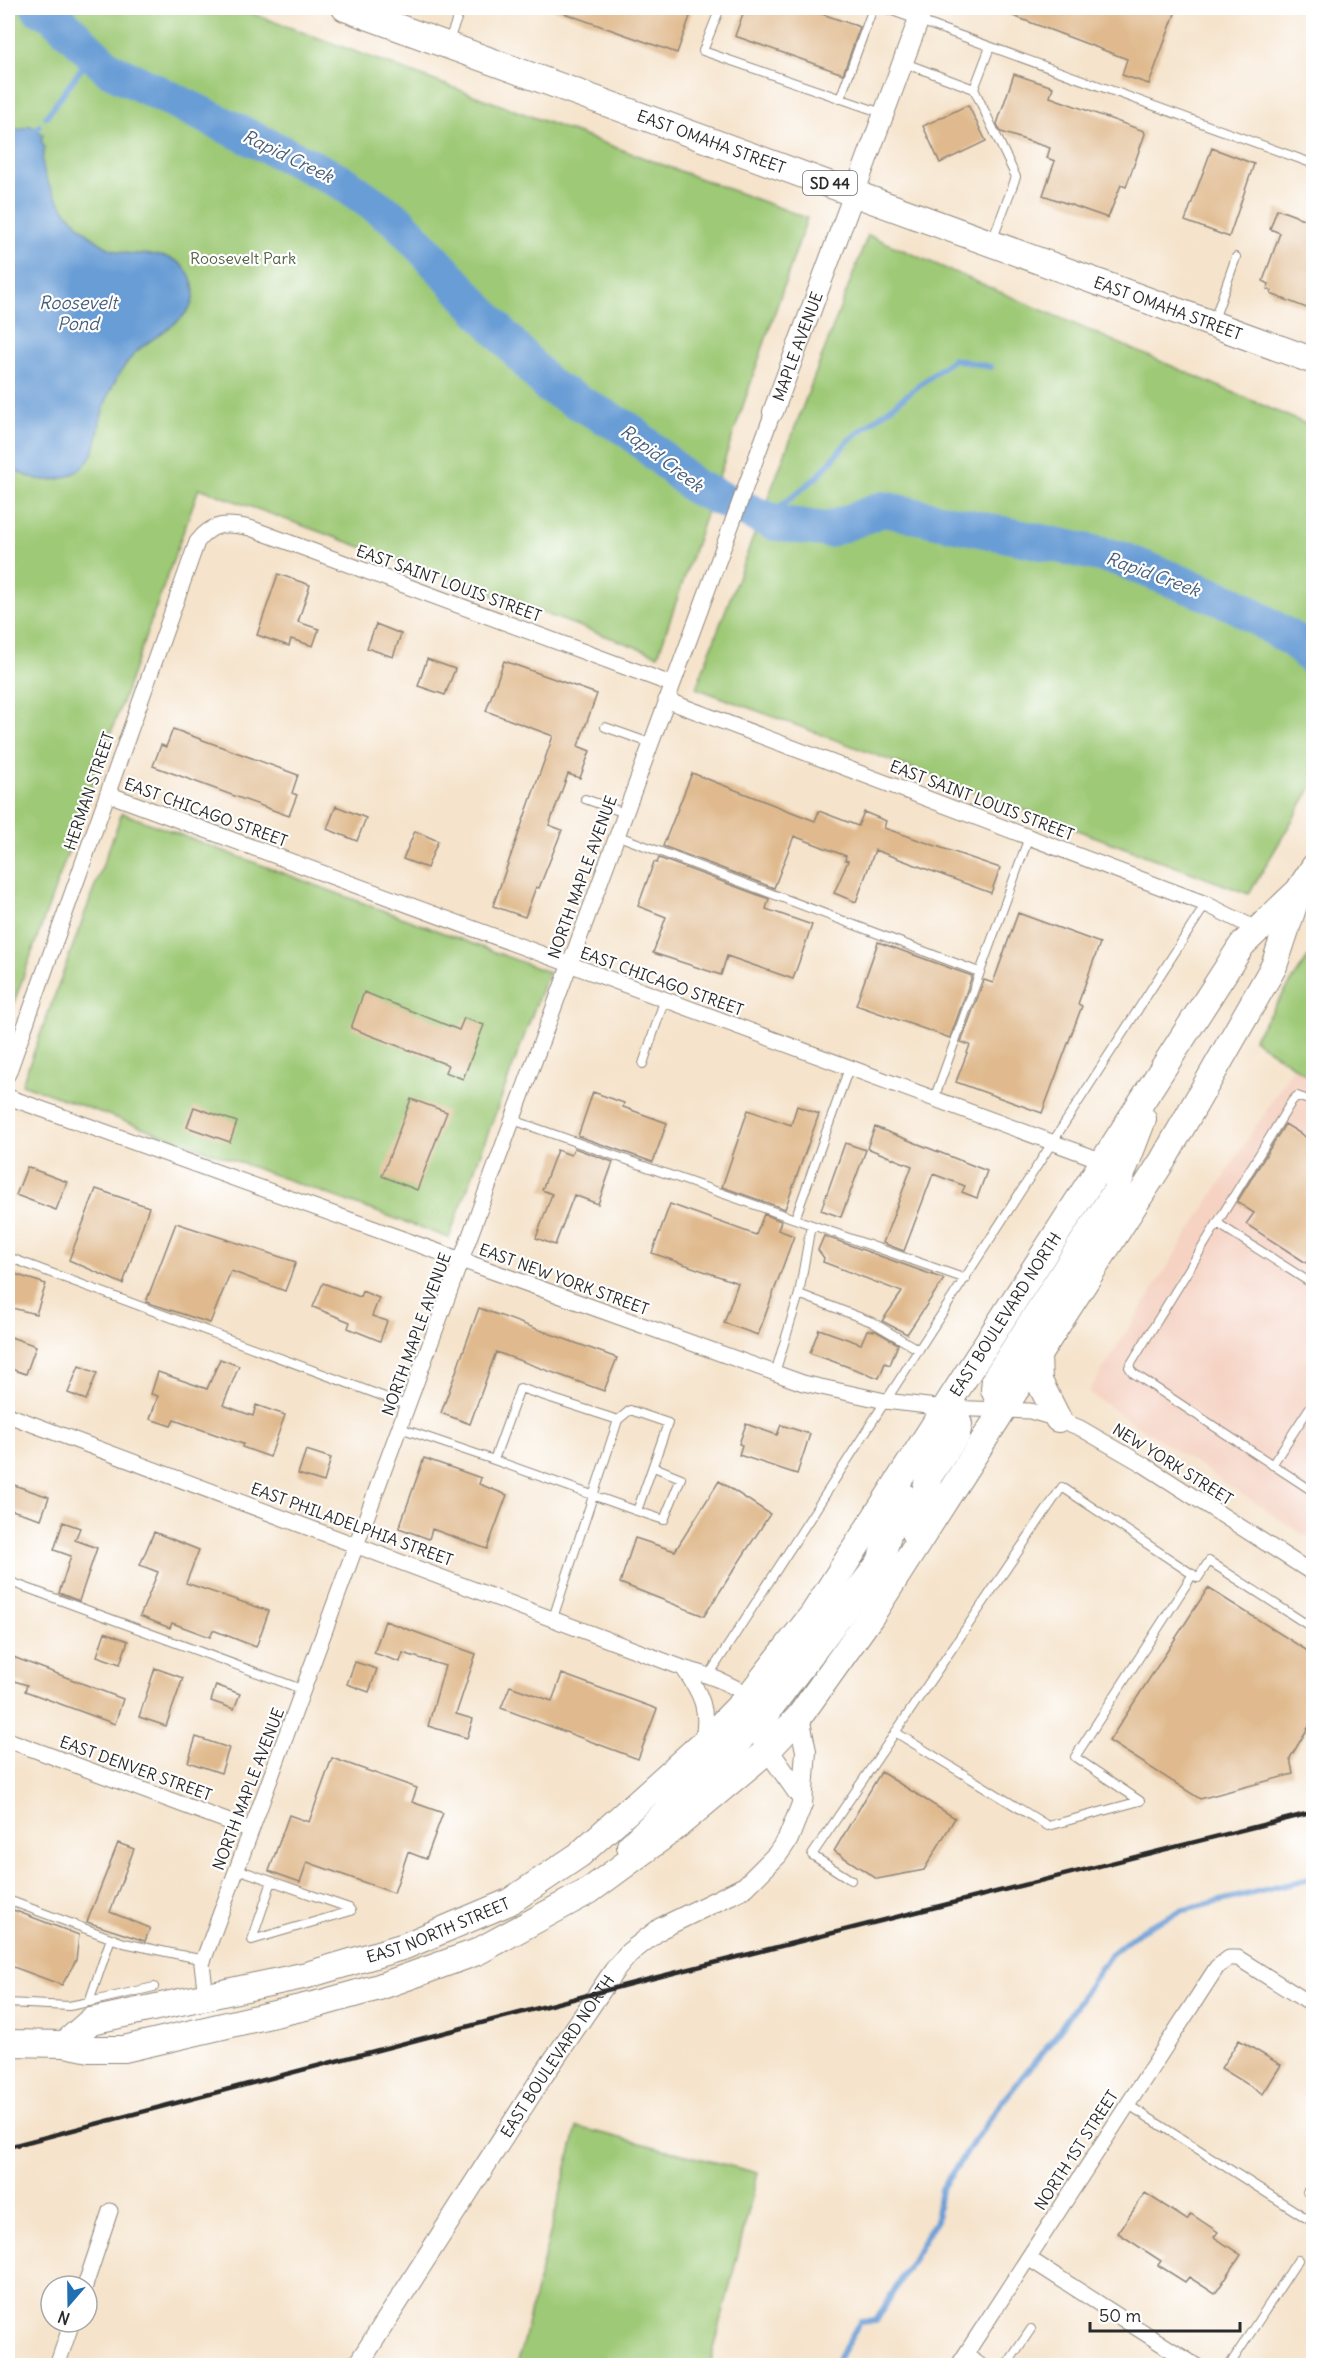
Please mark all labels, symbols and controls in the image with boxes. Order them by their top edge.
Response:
street label: EAST OMAHA STREET [634,105,788,178]
water label: Rapid Creek [239,124,339,189]
road number: SD 44 [803,171,857,195]
park label: Roosevelt Park [190,248,296,268]
street label: EAST OMAHA STREET [1091,272,1245,344]
street label: MAPLE AVENUE [768,289,827,404]
water label: Roosevelt Pond [39,291,119,335]
water label: Rapid Creek [616,419,709,498]
street label: EAST SAINT LOUIS STREET [354,540,544,626]
water label: Rapid Creek [1103,546,1205,602]
street label: HERMAN STREET [59,729,119,853]
street label: EAST SAINT LOUIS STREET [887,756,1077,844]
street label: EAST CHICAGO STREET [122,773,290,851]
street label: NORTH MAPLE AVENUE [543,793,621,961]
street label: EAST CHICAGO STREET [578,942,746,1020]
street label: EAST BOULEVARD NORTH [945,1228,1065,1400]
street label: EAST NEW YORK STREET [476,1239,652,1319]
street label: NORTH MAPLE AVENUE [377,1250,455,1418]
street label: NEW YORK STREET [1109,1419,1237,1509]
street label: EAST PHILADELPHIA STREET [248,1478,456,1570]
street label: NORTH MAPLE AVENUE [208,1705,288,1873]
street label: EAST DENVER STREET [57,1731,215,1805]
street label: EAST NORTH STREET [364,1893,512,1967]
street label: EAST BOULEVARD NORTH [496,1971,618,2141]
street label: NORTH 1ST STREET [1030,2086,1122,2214]
north arrow [39,2274,99,2334]
scale bar [1090,2295,1240,2333]
text: 50 m [1099,2304,1141,2327]
text: N [55,2307,72,2329]

